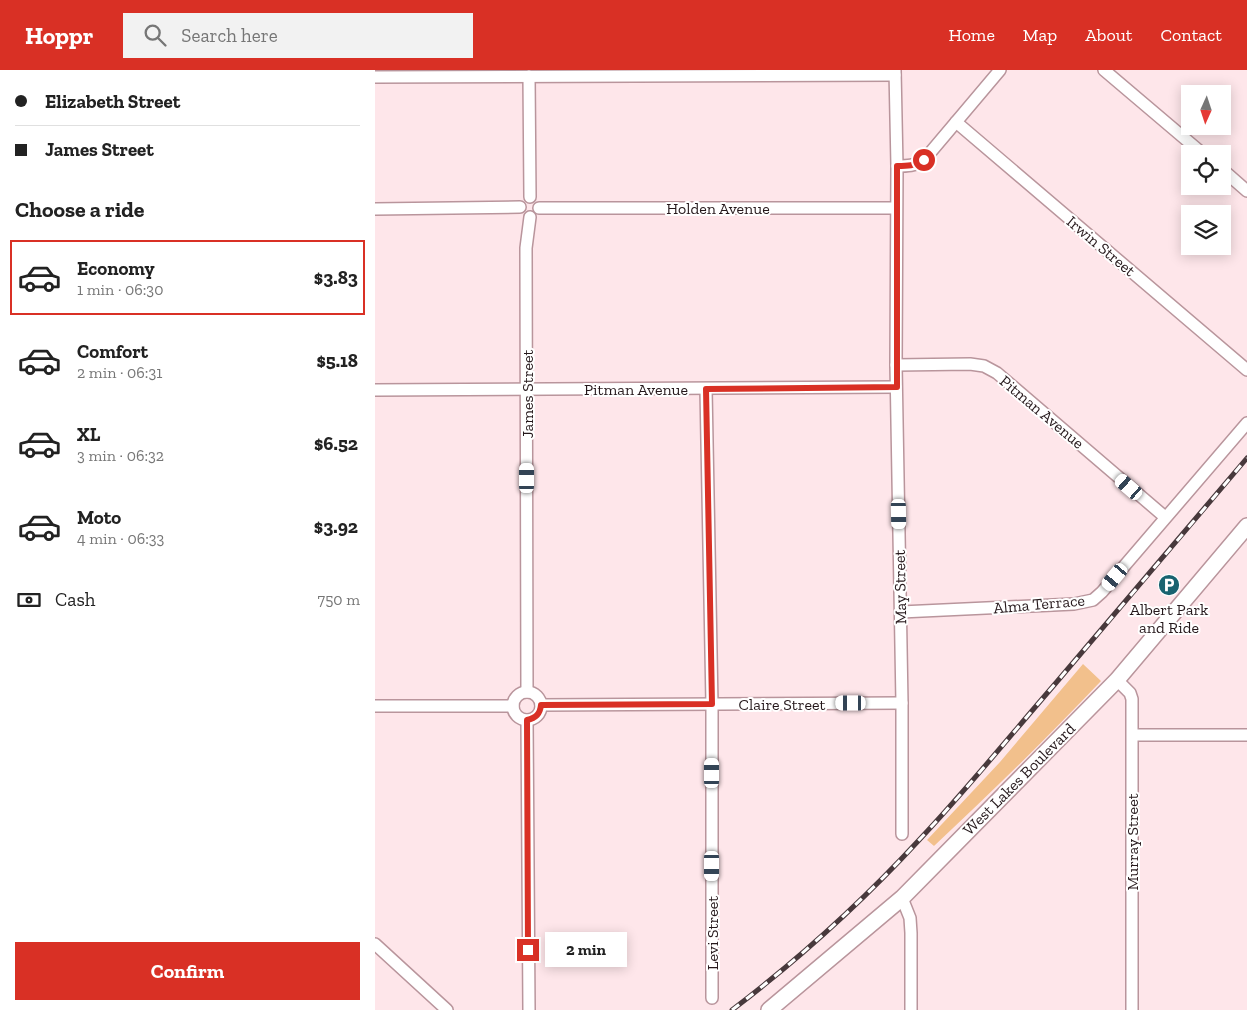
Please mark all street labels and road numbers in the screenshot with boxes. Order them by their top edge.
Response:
street label: Holden Avenue [666,199,770,218]
street label: Irwin Street [1063,212,1139,280]
street label: James Street [518,350,537,438]
street label: Pitman Avenue [996,371,1088,453]
street label: Pitman Avenue [584,380,688,399]
street label: May Street [890,549,910,625]
street label: Alma Terrace [992,591,1086,617]
street label: Claire Street [739,695,825,714]
street label: West Lakes Boulevard [959,719,1079,839]
street label: Murray Street [1123,793,1142,891]
street label: Levi Street [703,896,722,970]

